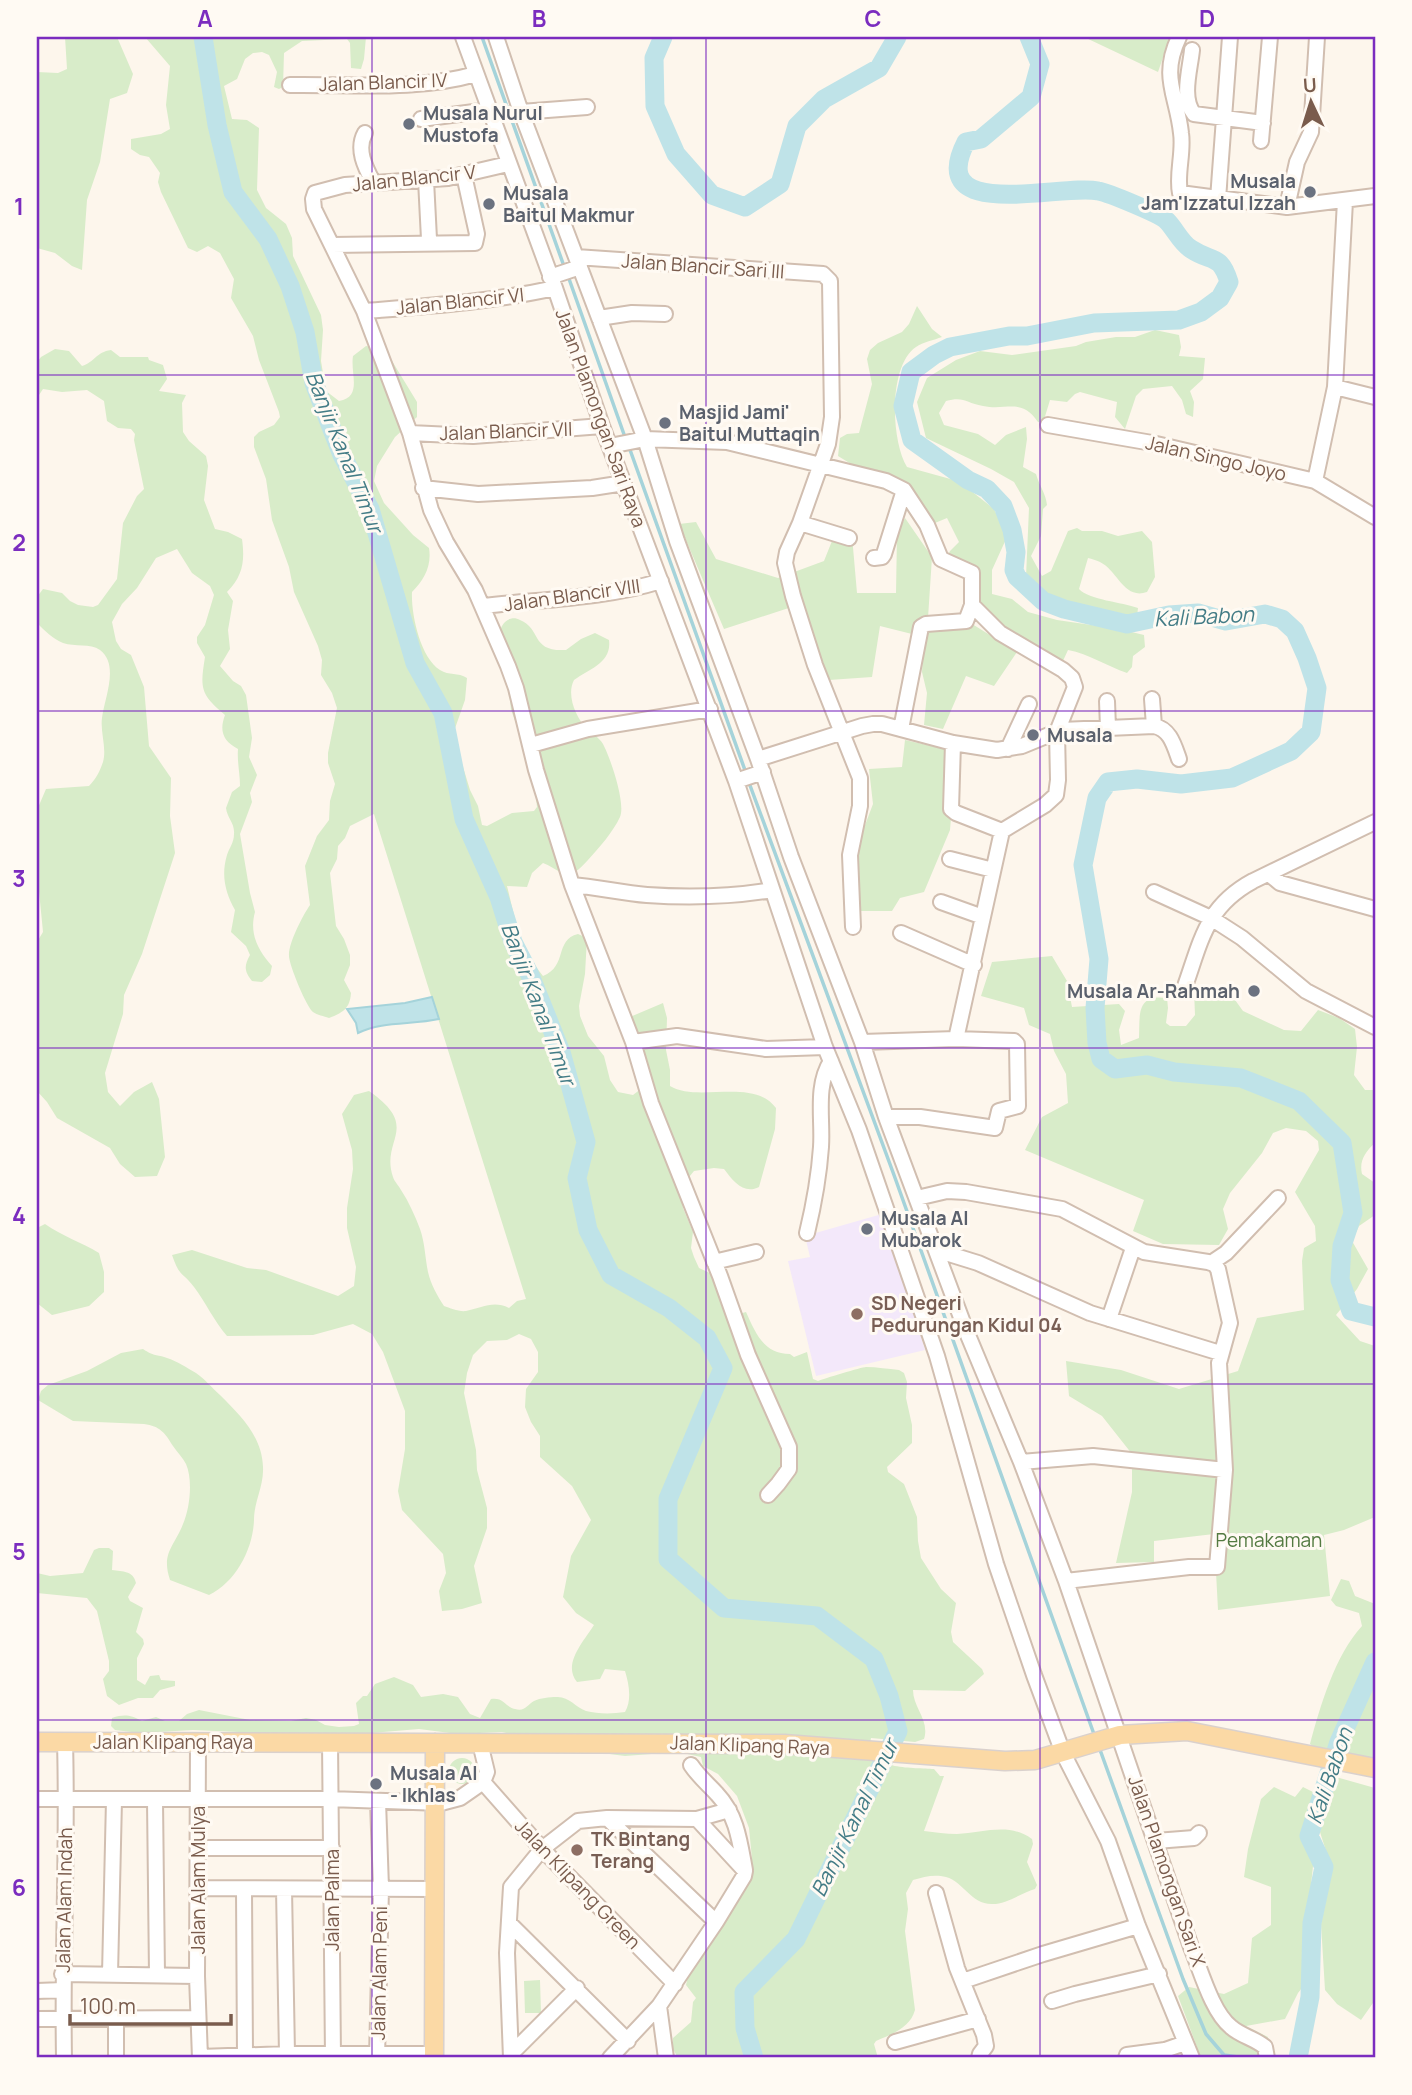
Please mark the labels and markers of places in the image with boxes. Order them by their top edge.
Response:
place label: Musala Nurul Mustofa [423,100,543,148]
marker: Musala Nurul Mustofa [401,116,417,132]
place label: Musala Jam'Izzatul Izzah [1141,168,1296,216]
place label: Musala Baitul Makmur [503,180,635,228]
marker: Musala Jam'Izzatul Izzah [1302,184,1318,200]
marker: Musala Baitul Makmur [481,196,497,212]
place label: Masjid Jami' Baitul Muttaqin [679,399,820,447]
marker: Masjid Jami' Baitul Muttaqin [657,415,673,431]
place label: Musala [1047,722,1113,748]
marker: Musala [1025,727,1041,743]
place label: Musala Ar-Rahmah [1067,978,1240,1004]
marker: Musala Ar-Rahmah [1246,983,1262,999]
place label: Musala Al Mubarok [881,1205,969,1253]
marker: Musala Al Mubarok [859,1221,875,1237]
place label: SD Negeri Pedurungan Kidul 04 [871,1290,1062,1338]
marker: SD Negeri Pedurungan Kidul 04 [849,1306,865,1322]
place label: Musala Al - Ikhlas [390,1760,478,1808]
marker: Musala Al - Ikhlas [368,1776,384,1792]
place label: TK Bintang Terang [591,1826,690,1874]
marker: TK Bintang Terang [569,1842,585,1858]

